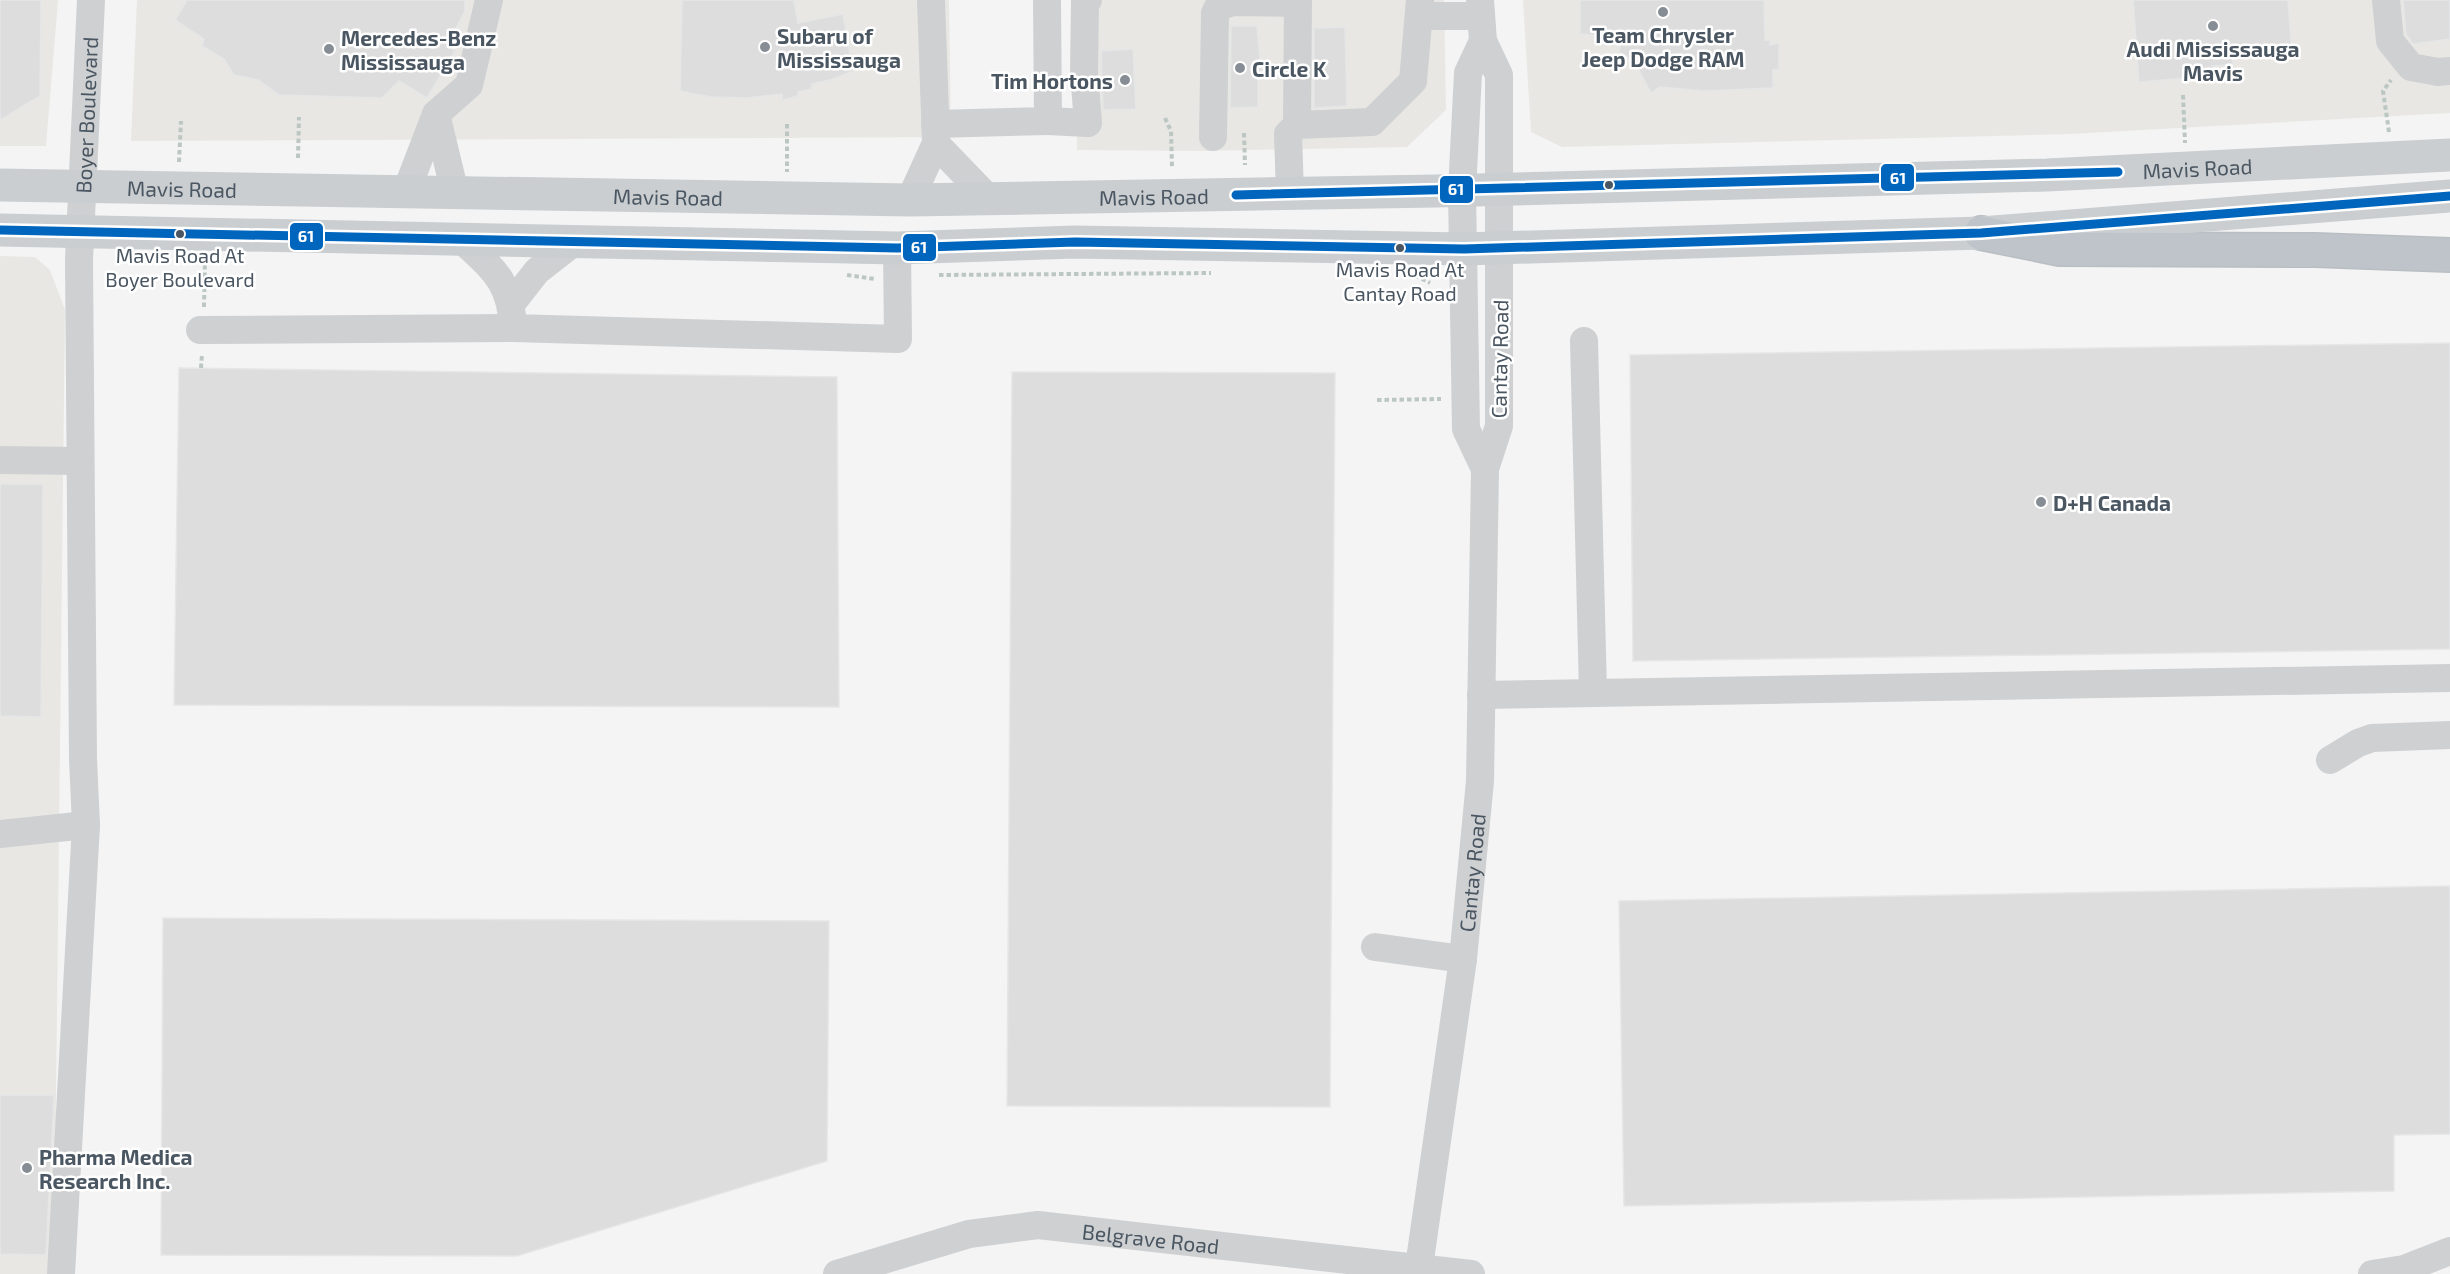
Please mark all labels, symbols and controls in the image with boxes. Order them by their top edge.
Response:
marker: Team Chrysler Jeep Dodge RAM [1656,5,1670,19]
marker: Audi Mississauga Mavis [2206,19,2220,33]
place label: Team Chrysler Jeep Dodge RAM [1582,22,1744,71]
place label: Subaru of Mississauga [777,23,901,72]
place label: Mercedes-Benz Mississauga [341,25,496,74]
street label: Boyer Boulevard [70,36,102,194]
place label: Audi Mississauga Mavis [2127,36,2299,85]
marker: Subaru of Mississauga [758,40,772,54]
marker: Mercedes-Benz Mississauga [322,42,336,56]
place label: Circle K [1252,56,1327,81]
marker: Circle K [1233,61,1247,75]
place label: Tim Hortons [991,68,1113,93]
marker: Tim Hortons [1118,73,1132,87]
street label: Mavis Road [2142,152,2253,183]
line badge: 61 [1880,163,1915,192]
text: 61 [1890,168,1906,187]
street label: Mavis Road [127,175,237,201]
line badge: 61 [1439,175,1474,204]
text: 61 [1448,179,1464,198]
unlabelled marker [1603,179,1615,191]
street label: Mavis Road [1099,182,1209,209]
street label: Mavis Road [613,183,723,209]
line badge: 61 [289,222,324,251]
text: 61 [298,226,314,245]
marker: Mavis Road At Boyer Boulevard [174,228,186,240]
line badge: 61 [902,233,937,262]
text: 61 [911,237,927,256]
marker: Mavis Road At Cantay Road [1394,242,1406,254]
place label: Mavis Road At Boyer Boulevard [105,243,255,291]
place label: Mavis Road At Cantay Road [1336,257,1465,305]
street label: Cantay Road [1485,299,1513,419]
place label: D+H Canada [2053,490,2171,515]
marker: D+H Canada [2034,495,2048,509]
street label: Cantay Road [1453,812,1489,933]
place label: Pharma Medica Research Inc. [39,1144,193,1193]
marker: Pharma Medica Research Inc. [20,1161,34,1175]
street label: Belgrave Road [1081,1218,1221,1258]

